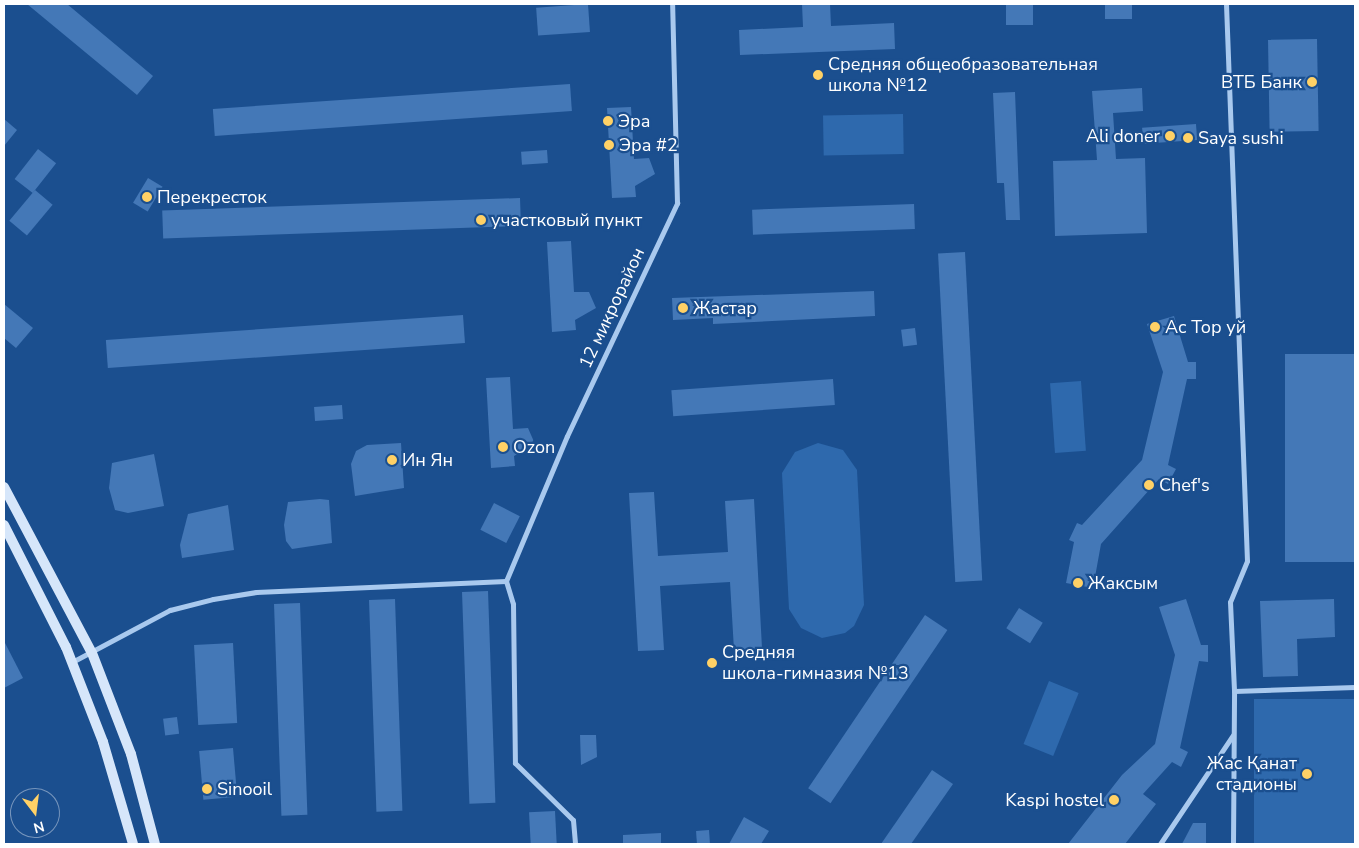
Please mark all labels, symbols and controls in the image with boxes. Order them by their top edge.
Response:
place label: Средняя общеобразовательная школа №12 [828,54,1098,96]
marker: Средняя общеобразовательная школа №12 [812,69,824,81]
place label: ВТБ Банк [1221,71,1302,93]
marker: ВТБ Банк [1306,76,1318,88]
place label: Эра [618,110,650,132]
marker: Эра [602,115,614,127]
place label: Ali doner [1086,125,1160,147]
place label: Saya sushi [1198,127,1284,149]
marker: Ali doner [1164,130,1176,142]
marker: Saya sushi [1182,132,1194,144]
place label: Эра #2 [619,134,678,156]
marker: Эра #2 [603,139,615,151]
place label: Перекресток [157,186,267,208]
marker: Перекресток [141,191,153,203]
place label: участковый пункт [491,209,642,231]
marker: участковый пункт [475,214,487,226]
street label: 12 микрорайон [575,244,649,372]
place label: Жастар [693,297,757,319]
marker: Жастар [677,302,689,314]
place label: Ас Тор уй [1165,316,1246,338]
marker: Ас Тор уй [1149,321,1161,333]
place label: Ozon [513,436,555,458]
marker: Ozon [497,441,509,453]
place label: Ин Ян [402,449,453,471]
marker: Ин Ян [386,454,398,466]
place label: Chef's [1159,474,1210,496]
marker: Chef's [1143,479,1155,491]
place label: Жаксым [1088,572,1158,594]
marker: Жаксым [1072,577,1084,589]
place label: Средняя школа-гимназия №13 [722,642,909,684]
marker: Средняя школа-гимназия №13 [706,657,718,669]
place label: Жас Қанат стадионы [1207,753,1297,796]
marker: Жас Қанат стадионы [1301,768,1313,780]
place label: Sinooil [217,778,272,800]
marker: Sinooil [201,783,213,795]
north arrow [10,788,60,838]
place label: Kaspi hostel [1005,789,1104,811]
marker: Kaspi hostel [1108,794,1120,806]
text: N [31,816,46,838]

